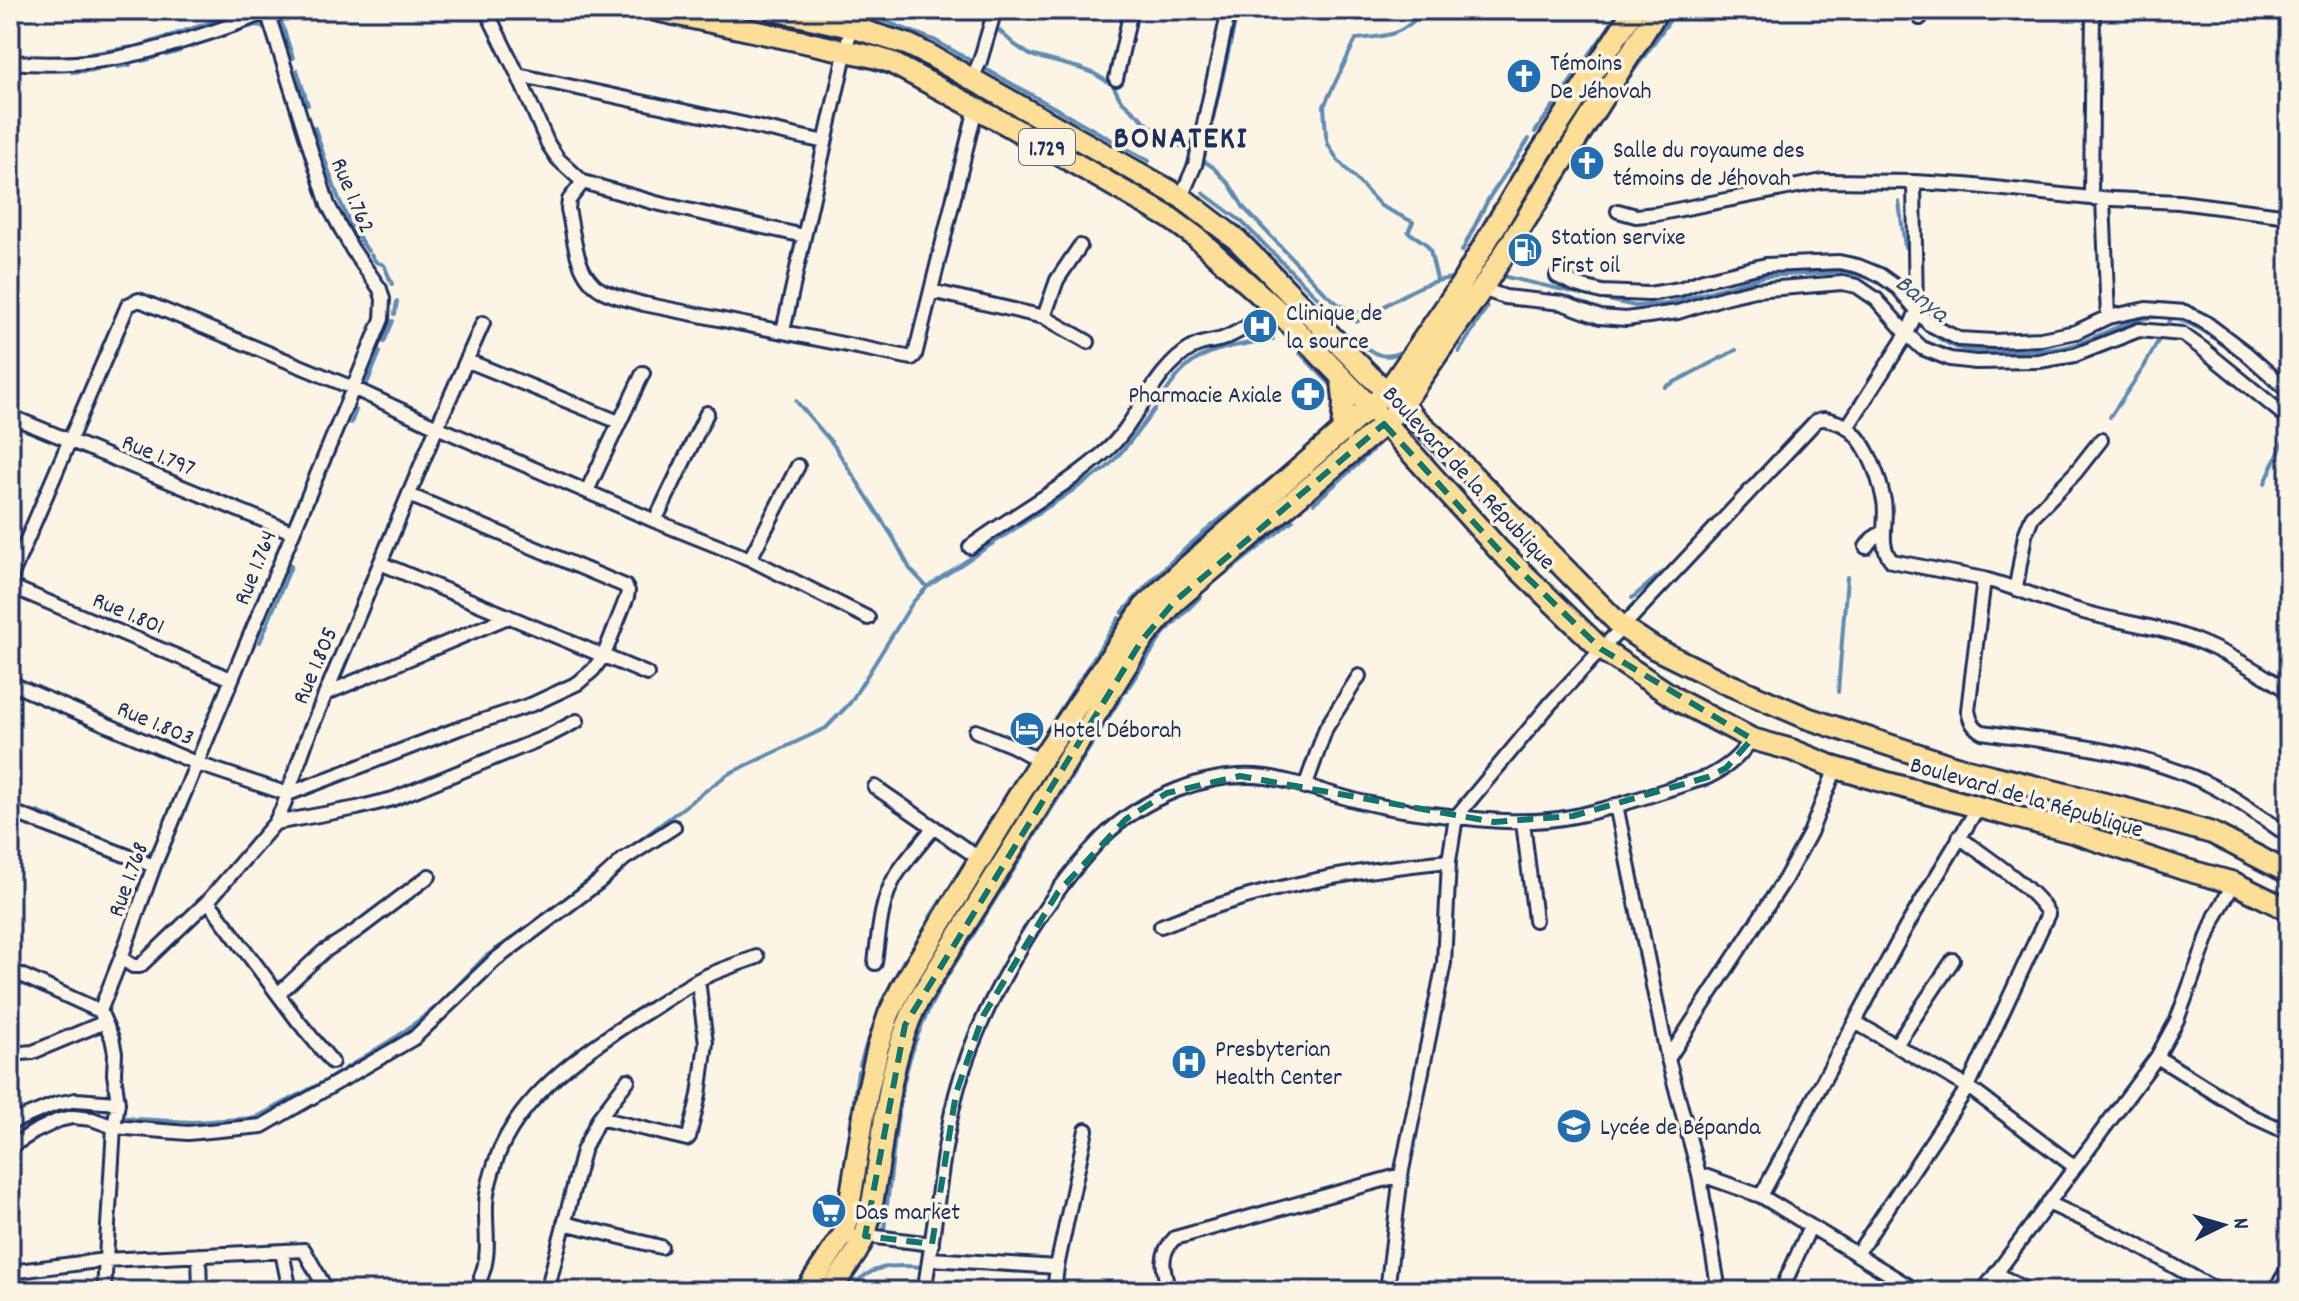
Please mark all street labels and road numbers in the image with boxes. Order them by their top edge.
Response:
road number: 1.729 [1019,129,1075,165]
street label: Rue 1.762 [320,153,382,239]
street label: Boulevard de la République [1373,379,1562,579]
street label: Rue 1.797 [116,427,200,487]
street label: Rue 1.764 [226,525,287,611]
street label: Rue 1.801 [87,584,169,645]
street label: Rue 1.805 [285,622,348,710]
street label: Rue 1.803 [111,693,199,756]
street label: Boulevard de la République [1906,749,2147,848]
street label: Rue 1.768 [101,838,159,922]

